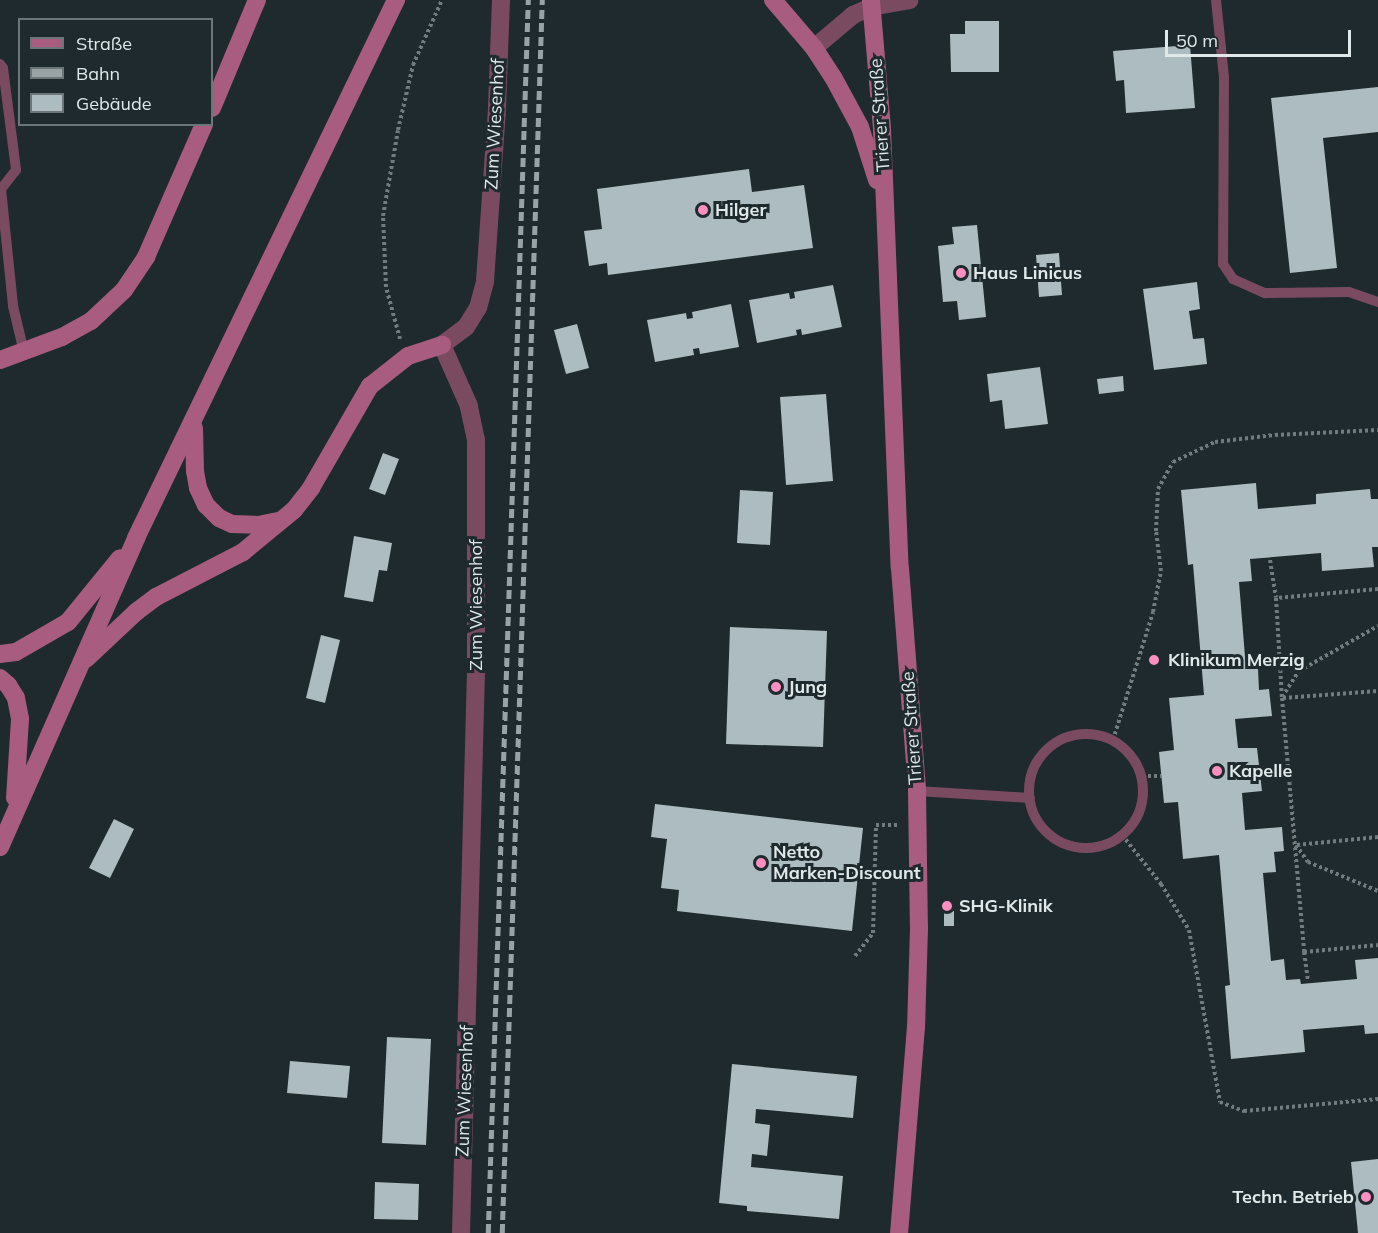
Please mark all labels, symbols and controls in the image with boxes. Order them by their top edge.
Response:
legend [18,18,213,126]
scale bar [1168,18,1354,56]
text: 50 m [1176,29,1218,52]
text: Straße [76,32,132,55]
street label: Zum Wiesenhof [481,58,509,190]
street label: Trierer Straße [865,58,895,172]
text: Bahn [76,62,120,85]
text: Gebäude [76,92,152,115]
place label: Hilger [715,199,766,221]
marker: Hilger [696,203,710,217]
place label: Haus Linicus [973,262,1082,284]
marker: Haus Linicus [954,266,968,280]
street label: Zum Wiesenhof [465,539,487,671]
place label: Klinikum Merzig [1168,649,1305,671]
marker: Klinikum Merzig [1145,651,1163,669]
street label: Trierer Straße [897,671,927,785]
place label: Jung [788,676,827,698]
marker: Jung [769,680,783,694]
place label: Kapelle [1229,760,1292,782]
marker: Kapelle [1210,764,1224,778]
place label: Netto Marken-Discount [773,842,921,884]
marker: Netto Marken-Discount [754,856,768,870]
place label: SHG-Klinik [959,895,1053,917]
marker: SHG-Klinik [940,899,954,913]
street label: Zum Wiesenhof [452,1025,478,1157]
place label: Techn. Betrieb [1232,1186,1354,1208]
marker: Techn. Betrieb [1359,1190,1373,1204]

